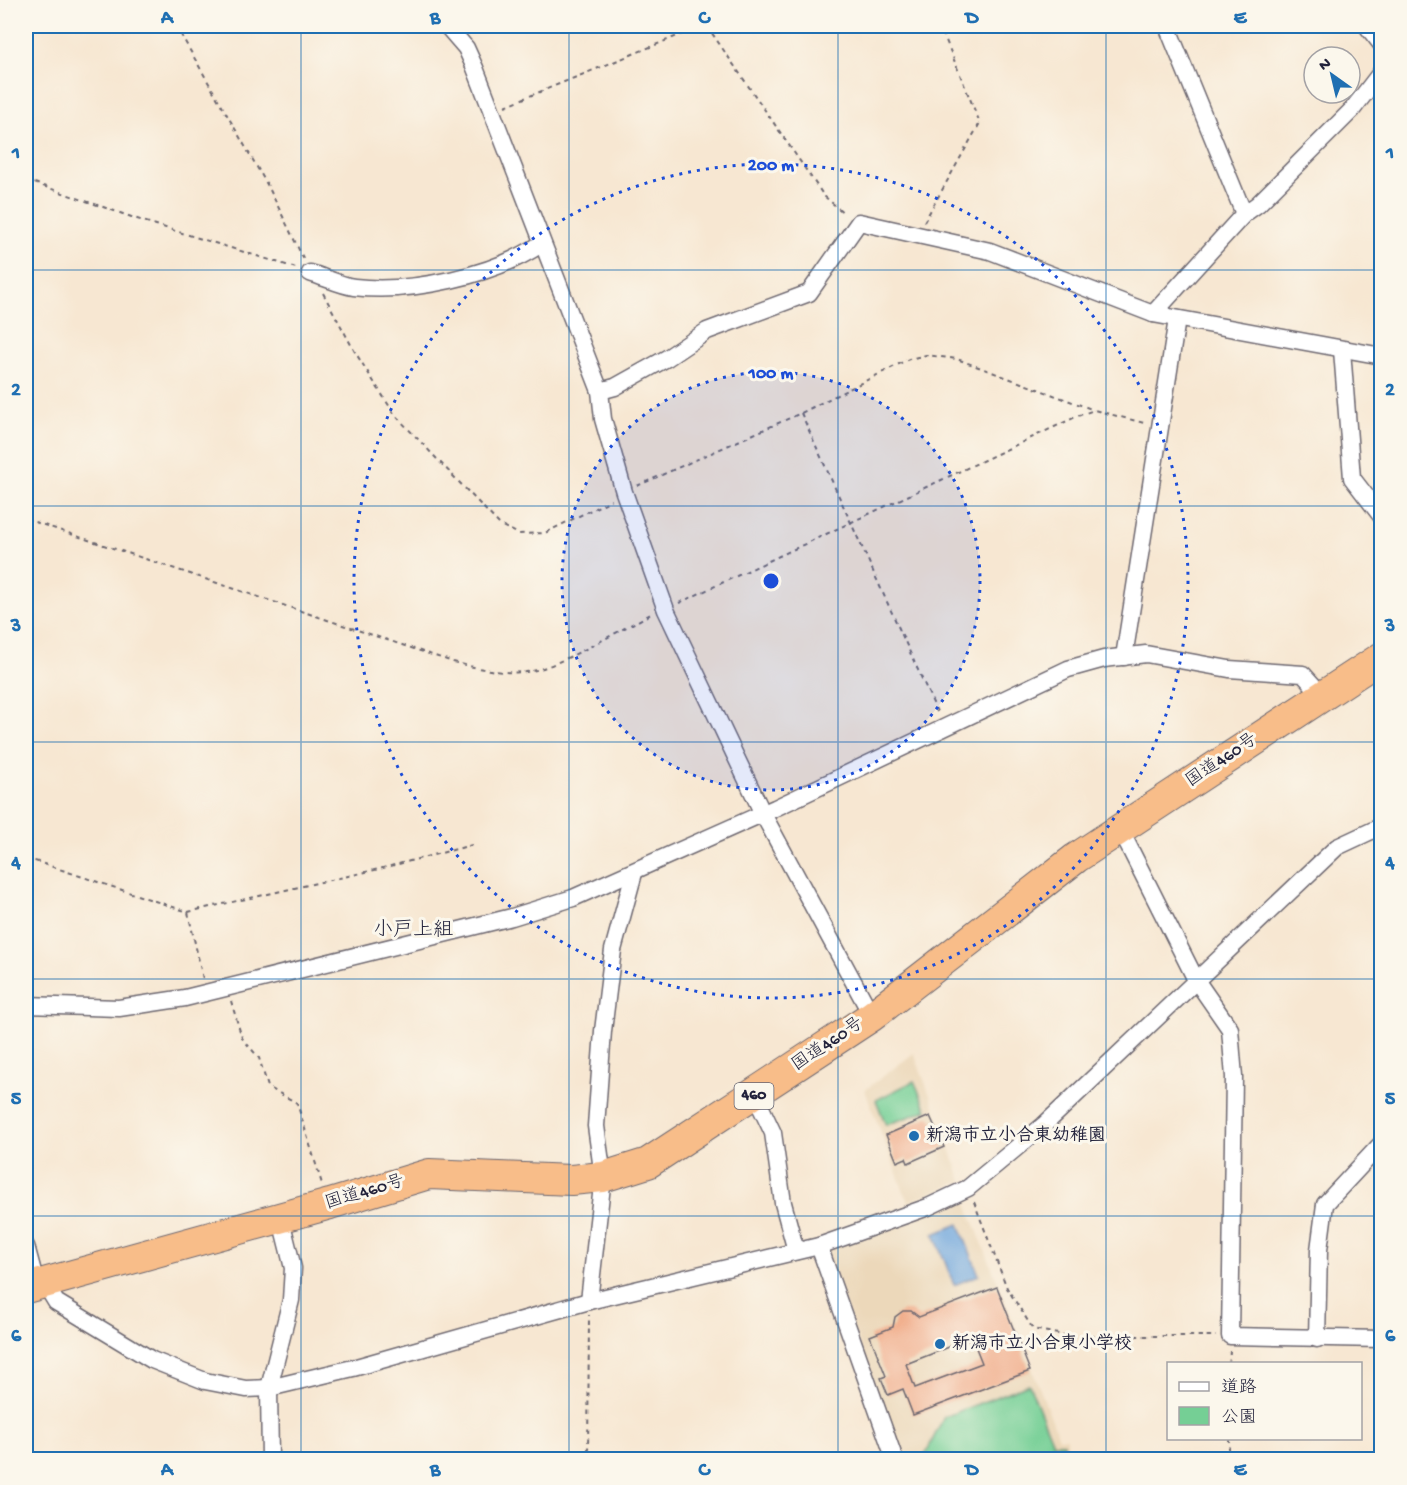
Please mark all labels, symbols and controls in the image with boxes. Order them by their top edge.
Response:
text: A [160,8,175,31]
text: B [429,8,441,31]
text: C [698,8,712,31]
text: D [963,8,979,31]
text: E [1234,8,1248,31]
north arrow [1302,45,1362,105]
text: N [1316,54,1336,76]
text: 1 [11,143,20,166]
text: 1 [1385,143,1394,166]
text: 200 m [748,156,794,177]
text: 100 m [748,364,794,385]
text: 2 [11,380,21,403]
text: 2 [1385,380,1395,403]
centre of rings [761,571,781,591]
text: 3 [10,616,21,639]
text: 3 [1384,616,1395,639]
street label: 国道460号 [1182,729,1262,793]
text: 4 [10,853,21,876]
text: 4 [1384,853,1395,876]
district label: 小戸上組 [373,919,453,943]
street label: 国道460号 [788,1013,868,1077]
road number: 460 [734,1083,774,1109]
text: 5 [11,1089,22,1112]
text: 5 [1385,1089,1396,1112]
place label: 新潟市立小合東幼稚園 [926,1125,1106,1147]
marker: 新潟市立小合東幼稚園 [907,1129,921,1143]
street label: 国道460号 [322,1170,407,1215]
text: 6 [11,1326,22,1349]
text: 6 [1385,1326,1396,1349]
place label: 新潟市立小合東小学校 [952,1333,1132,1355]
marker: 新潟市立小合東小学校 [933,1337,947,1351]
legend [1167,1362,1362,1440]
text: 道路 [1221,1377,1257,1399]
text: 公園 [1221,1408,1257,1429]
text: A [160,1460,175,1483]
text: B [429,1460,441,1483]
text: C [698,1460,712,1483]
text: D [963,1460,979,1483]
text: E [1234,1460,1248,1483]

